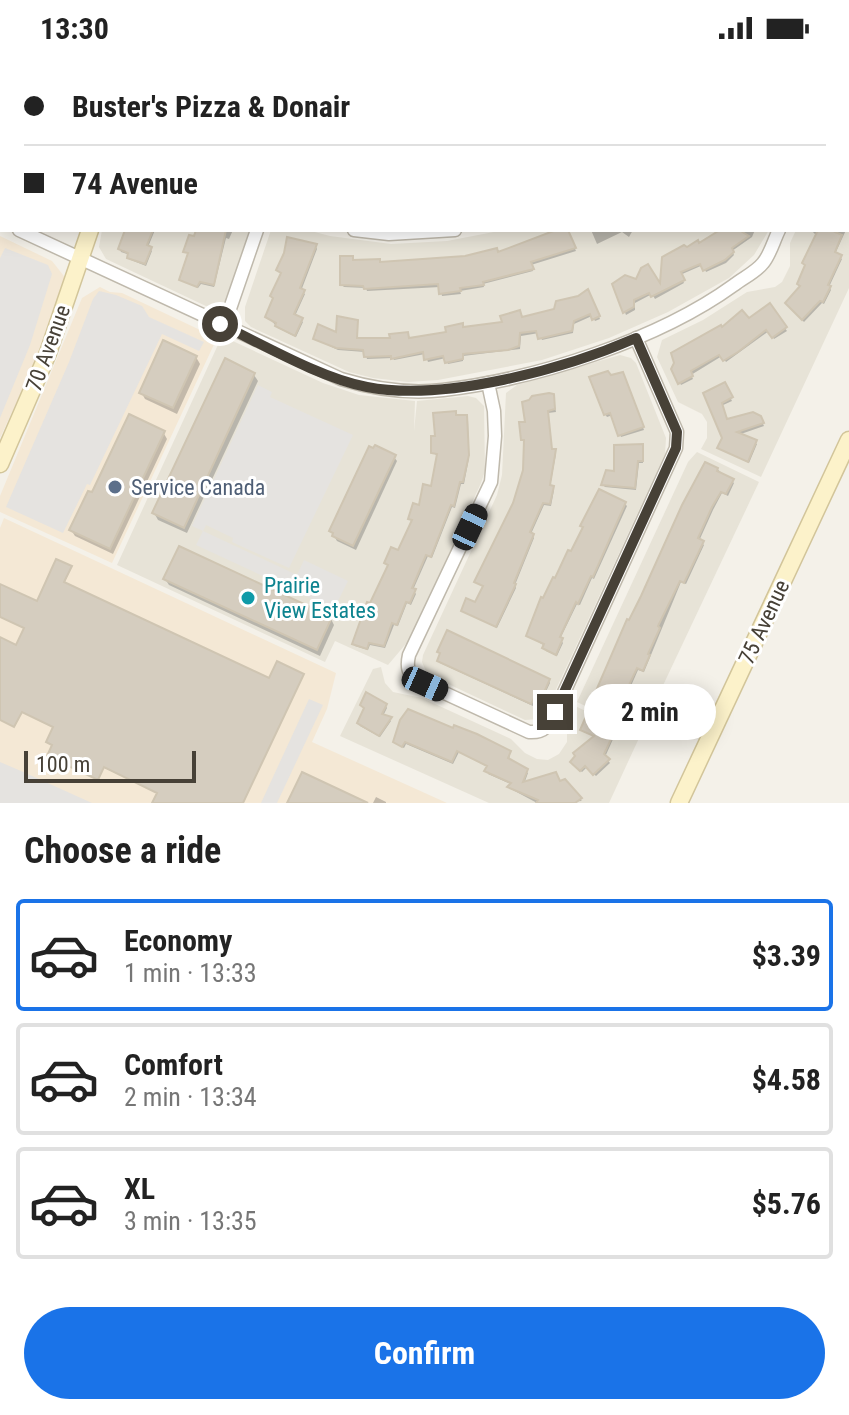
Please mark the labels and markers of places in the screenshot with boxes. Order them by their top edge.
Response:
place label: Service Canada [131,475,265,500]
marker: Service Canada [106,478,124,496]
place label: Prairie View Estates [264,573,376,623]
marker: Prairie View Estates [239,589,257,607]

